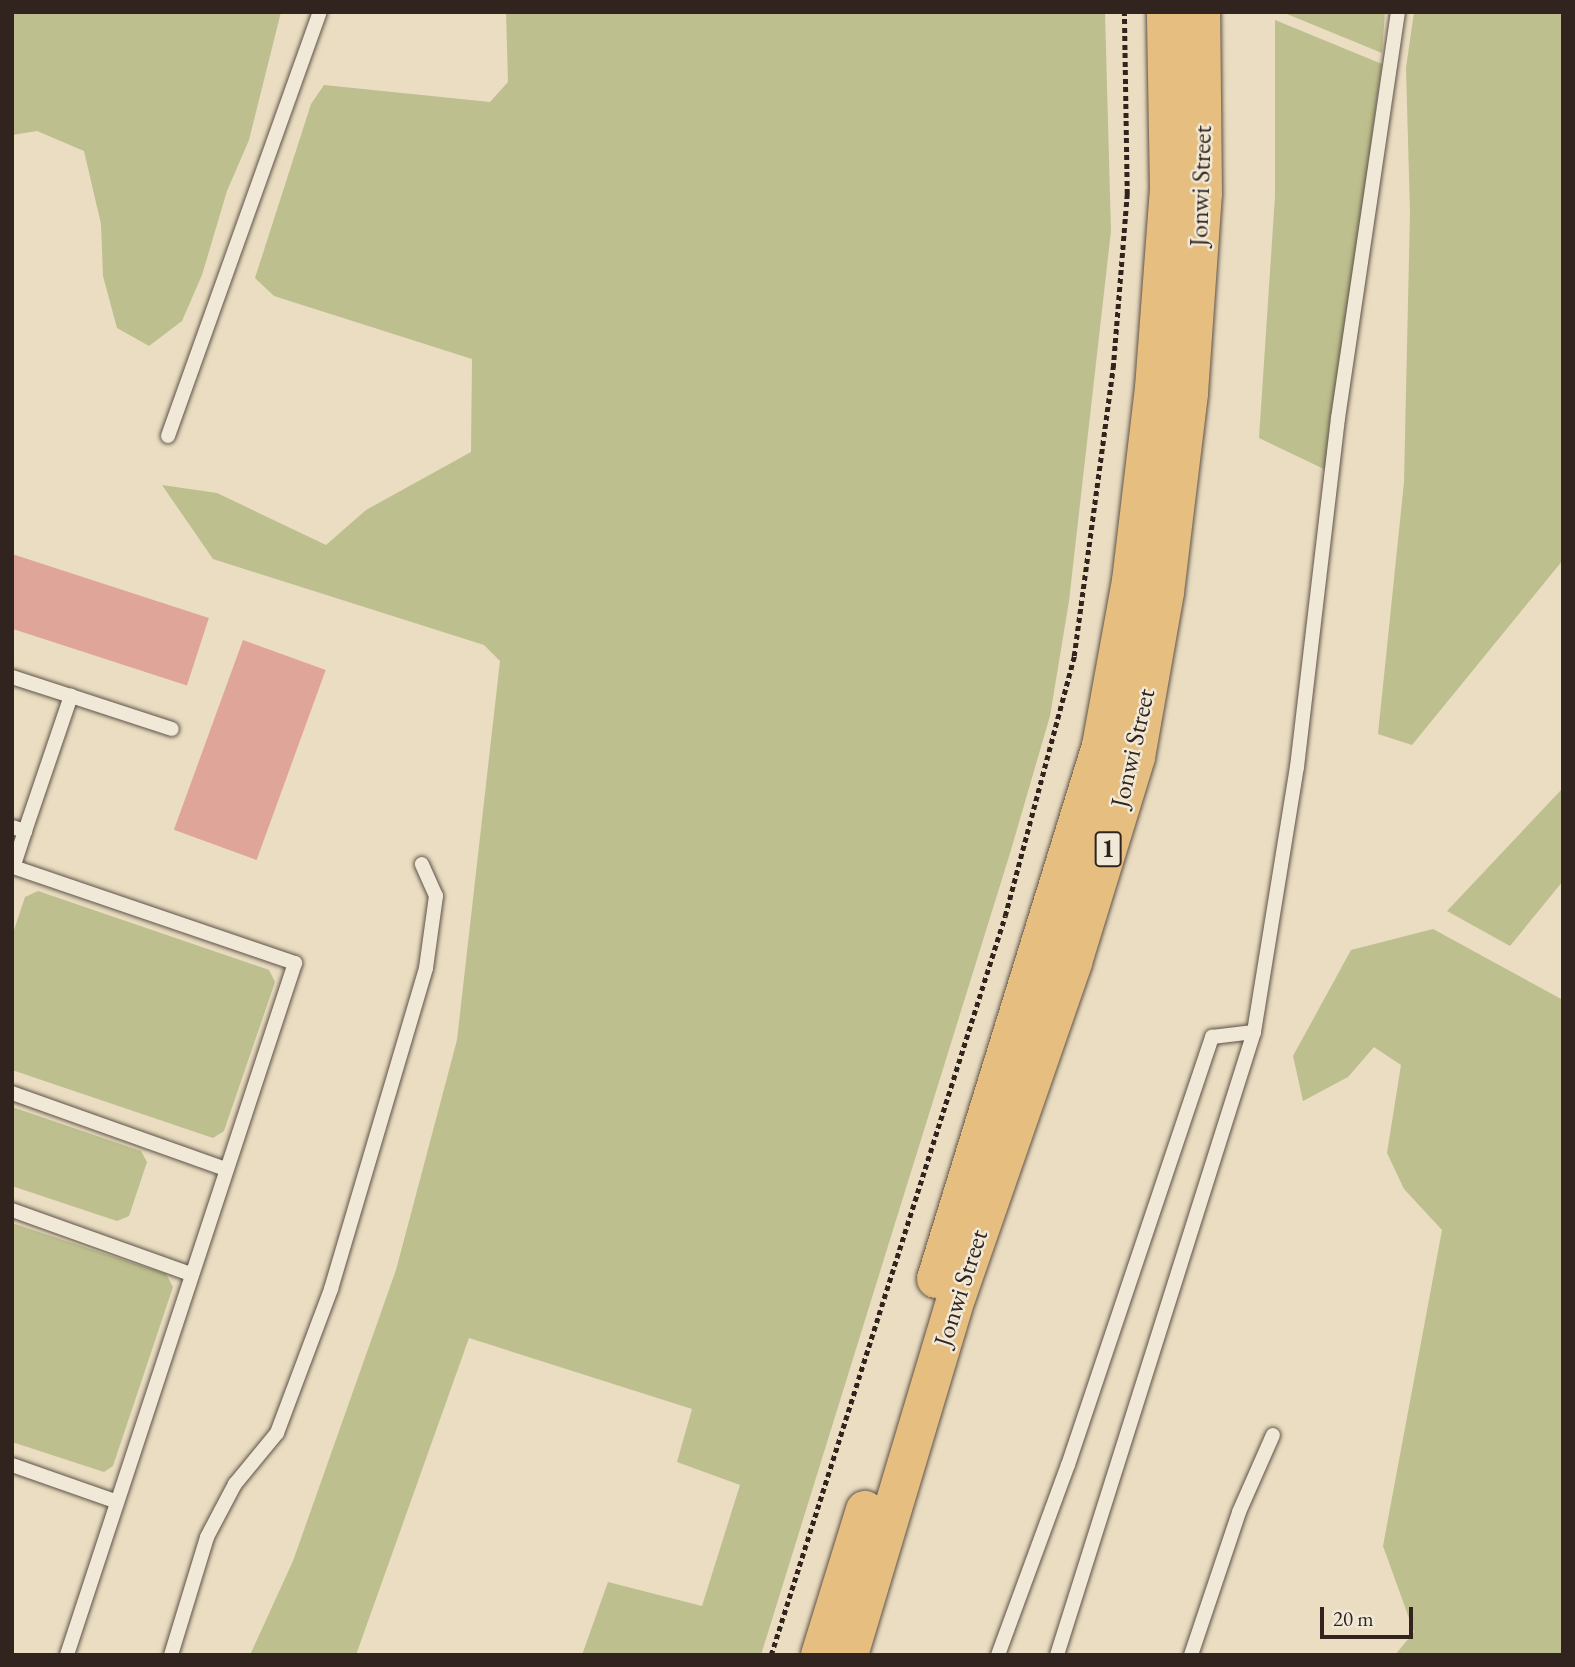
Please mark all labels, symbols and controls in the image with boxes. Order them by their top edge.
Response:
street label: Jonwi Street [1183,125,1219,247]
street label: Jonwi Street [1104,685,1162,811]
road number: 1 [1094,828,1122,870]
street label: Jonwi Street [927,1226,995,1350]
scale bar [1323,1594,1416,1638]
text: 20 m [1333,1605,1374,1632]

